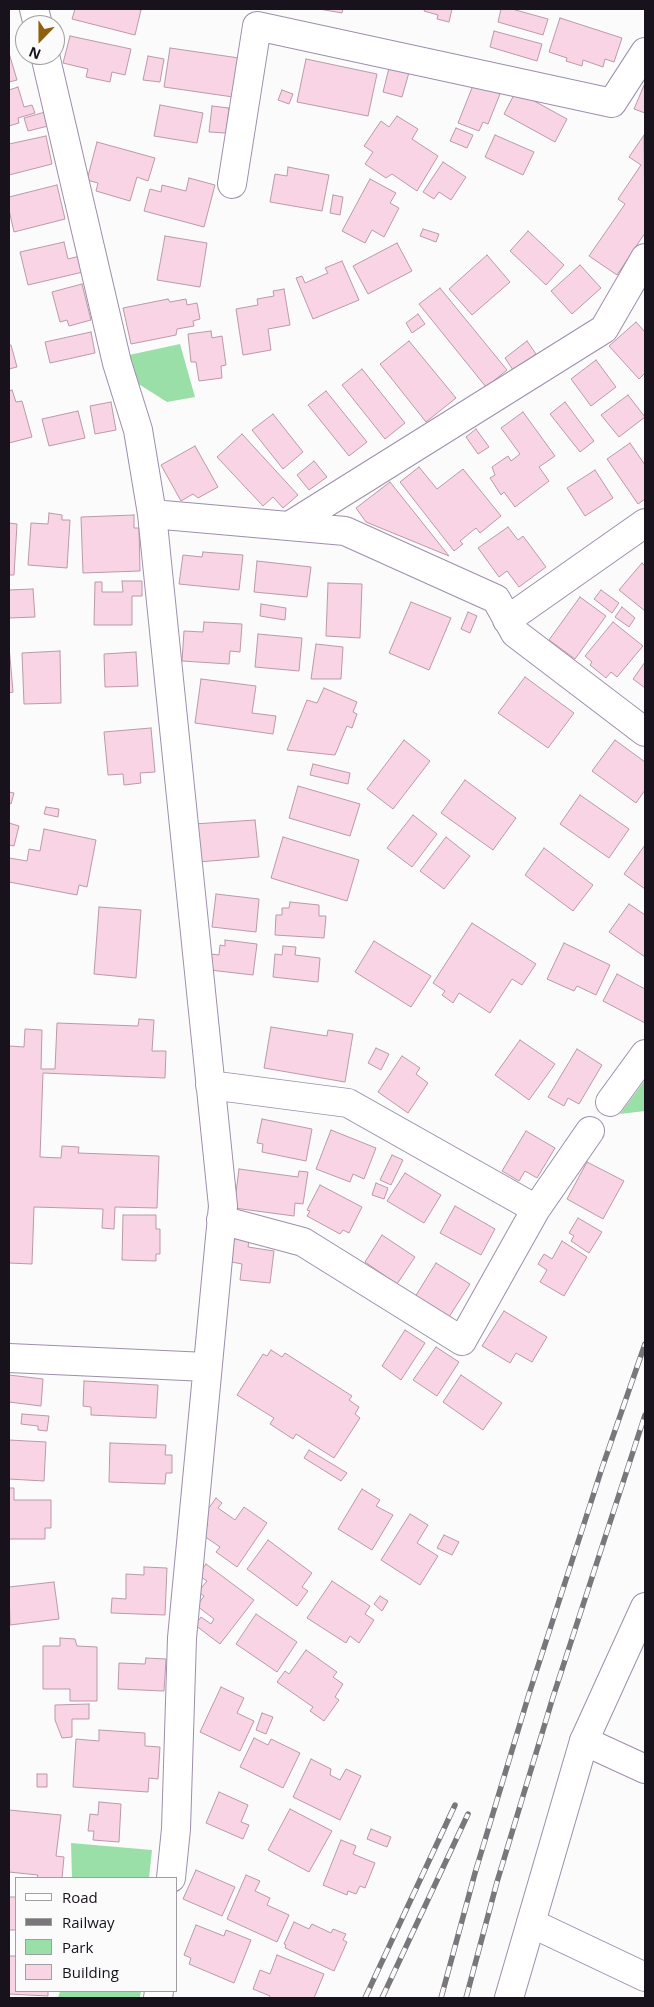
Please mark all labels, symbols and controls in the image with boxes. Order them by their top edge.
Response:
north arrow [15,15,65,65]
text: N [26,43,43,64]
legend [15,1877,178,1992]
text: Road [62,1887,98,1907]
text: Railway [62,1912,115,1932]
text: Park [62,1937,93,1957]
text: Building [62,1962,119,1982]

